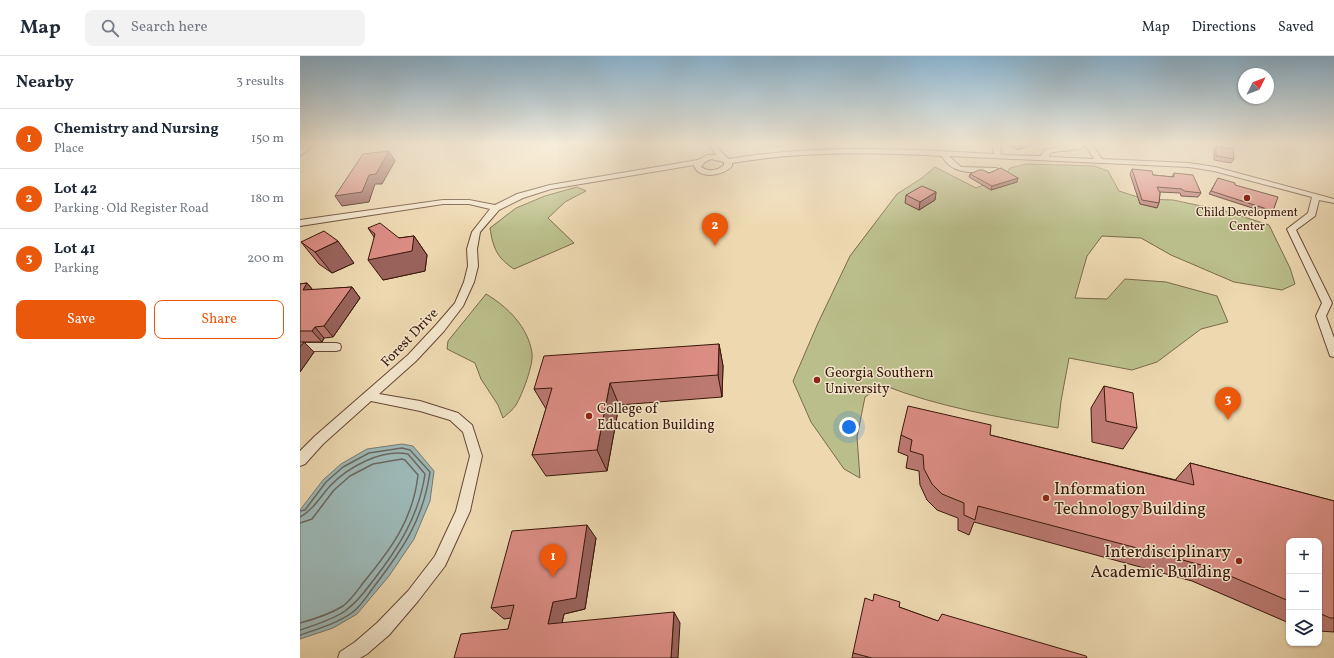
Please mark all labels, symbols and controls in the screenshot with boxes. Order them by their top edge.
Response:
search box [85,10,365,46]
text: Map [20,15,61,41]
icon: search [99,17,121,39]
text: Search here [131,17,208,38]
text: Map [1142,18,1170,37]
text: Directions [1192,18,1256,37]
text: Saved [1278,18,1314,37]
north arrow [1238,68,1274,104]
text: Nearby [16,71,74,94]
text: 3 results [236,73,284,91]
text: Chemistry and Nursing [54,119,219,140]
text: 1 [26,130,32,148]
text: 150 m [251,130,284,148]
text: Place [54,140,84,158]
text: Lot 42 [54,179,97,200]
text: 2 [26,190,32,208]
text: 180 m [250,190,284,208]
marker: Child Development Center [1242,193,1252,203]
text: Parking · Old Register Road [54,200,209,218]
place label: Child Development Center [1196,205,1298,235]
pin: 2 [702,213,728,246]
text: Lot 41 [54,239,95,260]
text: 3 [26,250,32,268]
text: 200 m [247,250,284,268]
text: Parking [54,260,99,278]
button: Save [16,300,146,339]
button: Share [154,300,284,339]
street label: Forest Drive [377,304,443,372]
place label: Georgia Southern University [825,364,934,399]
marker: Georgia Southern University [812,375,822,385]
pin: 3 [1215,387,1241,420]
place label: College of Education Building [597,400,715,435]
marker: College of Education Building [584,411,594,421]
your location [839,417,859,437]
place label: Information Technology Building [1054,478,1206,521]
marker: Information Technology Building [1041,493,1051,503]
map controls [1286,538,1322,646]
button: + [1286,538,1322,574]
place label: Interdisciplinary Academic Building [1091,541,1231,584]
pin: 1 [540,544,566,577]
marker: Interdisciplinary Academic Building [1234,556,1244,566]
button: − [1286,574,1322,610]
button: layers [1286,610,1322,646]

